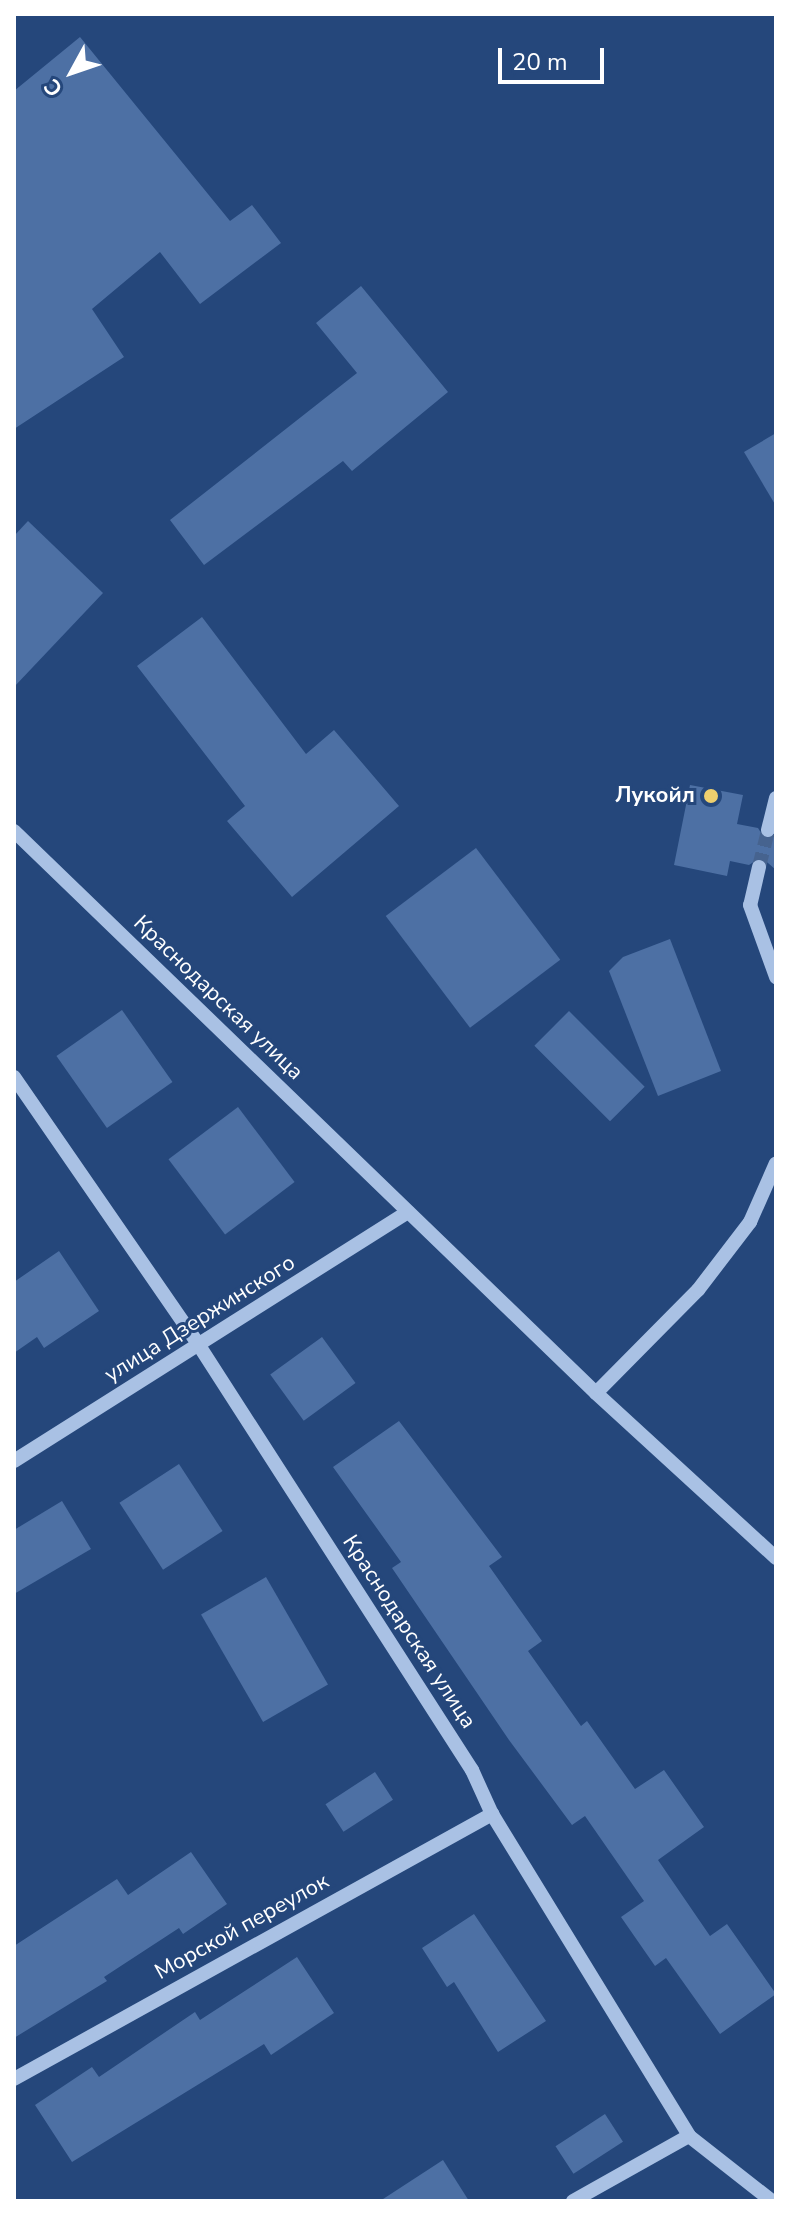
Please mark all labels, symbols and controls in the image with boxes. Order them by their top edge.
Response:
north arrow [32,32,112,112]
scale bar [502,32,608,82]
text: 20 m [512,46,568,78]
text: С [37,72,70,103]
place label: Лукойл [615,783,695,809]
marker: Лукойл [702,787,720,805]
street label: Краснодарская улица [128,910,308,1086]
street label: улица Дзержинского [100,1250,300,1388]
street label: Краснодарская улица [337,1530,481,1734]
street label: Морской переулок [151,1868,333,1986]

